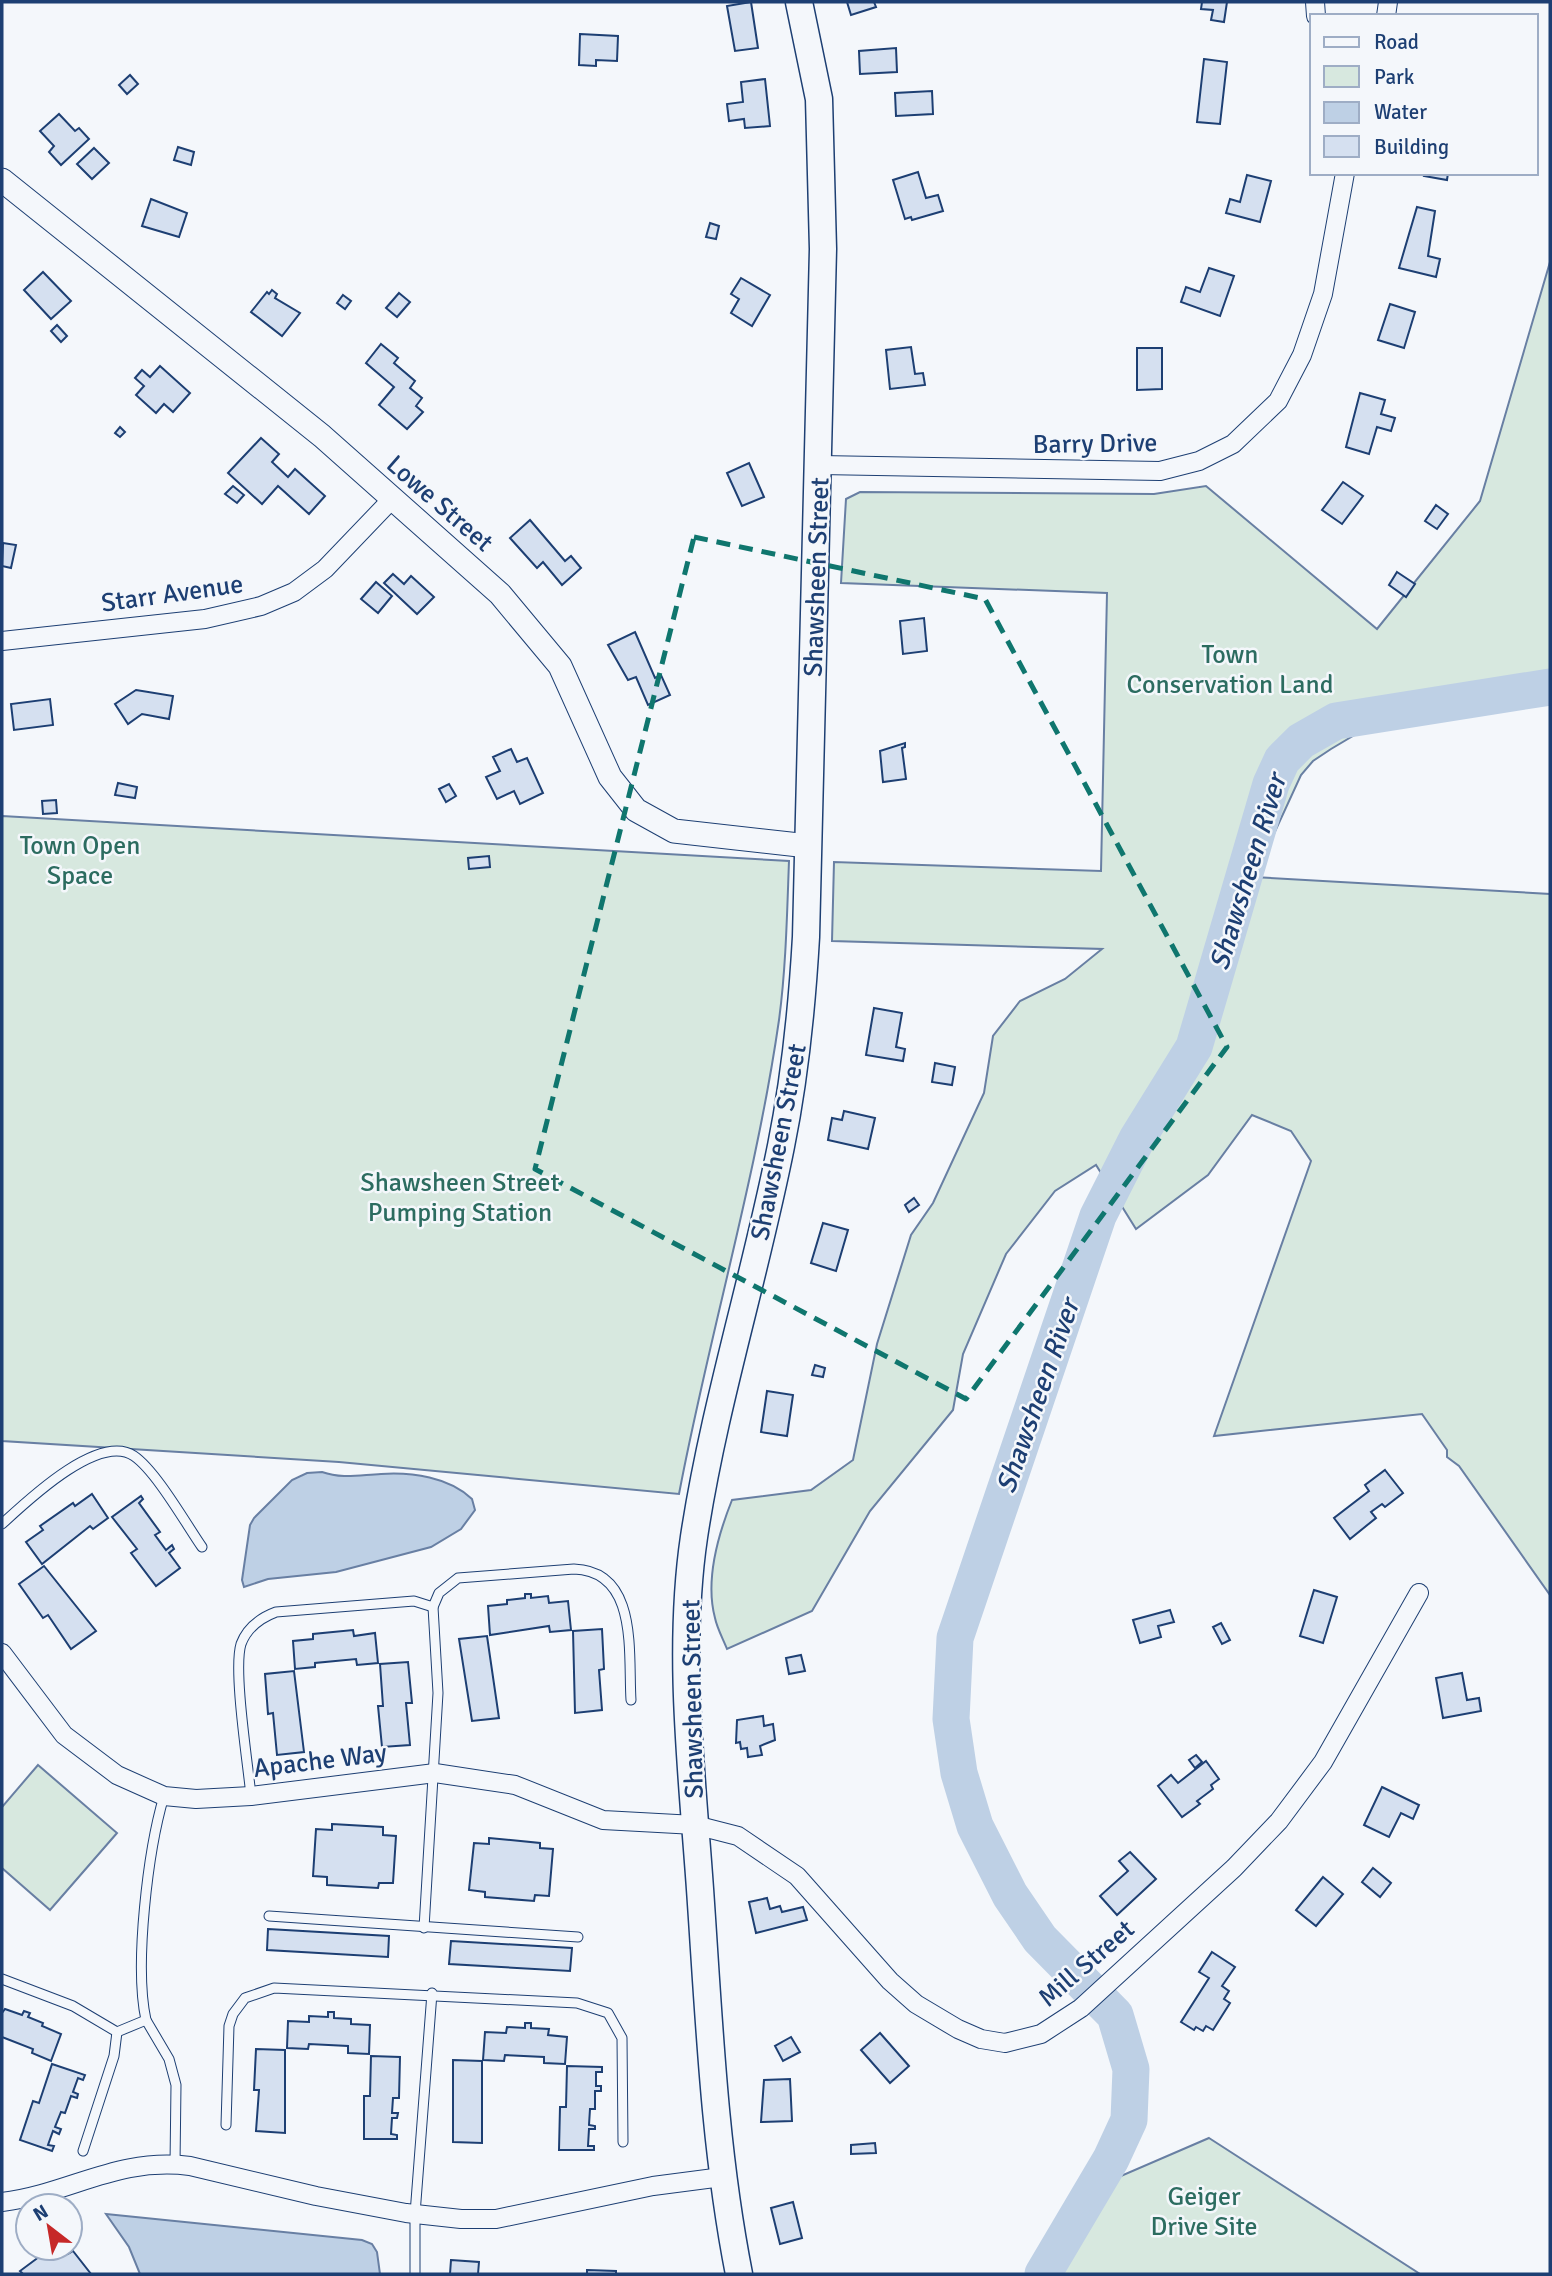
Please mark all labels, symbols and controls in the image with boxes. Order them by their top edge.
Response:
legend [1310,14,1538,175]
text: Road [1374,29,1419,55]
text: Park [1374,64,1415,90]
text: Water [1374,99,1427,125]
text: Building [1374,134,1449,160]
street label: Barry Drive [1032,427,1158,461]
street label: Lowe Street [379,449,499,559]
street label: Shawsheen Street [798,477,836,677]
street label: Starr Avenue [99,568,245,620]
park label: Town Conservation Land [1127,639,1333,701]
water label: Shawsheen River [1202,767,1295,974]
park label: Town Open Space [20,830,140,892]
street label: Shawsheen Street [744,1041,814,1243]
park label: Shawsheen Street Pumping Station [360,1167,560,1229]
water label: Shawsheen River [989,1291,1088,1498]
street label: Shawsheen Street [675,1599,711,1799]
street label: Apache Way [252,1737,389,1785]
street label: Mill Street [1032,1913,1141,2014]
park label: Geiger Drive Site [1150,2181,1258,2243]
north arrow [14,2192,84,2262]
text: N [29,2200,53,2227]

